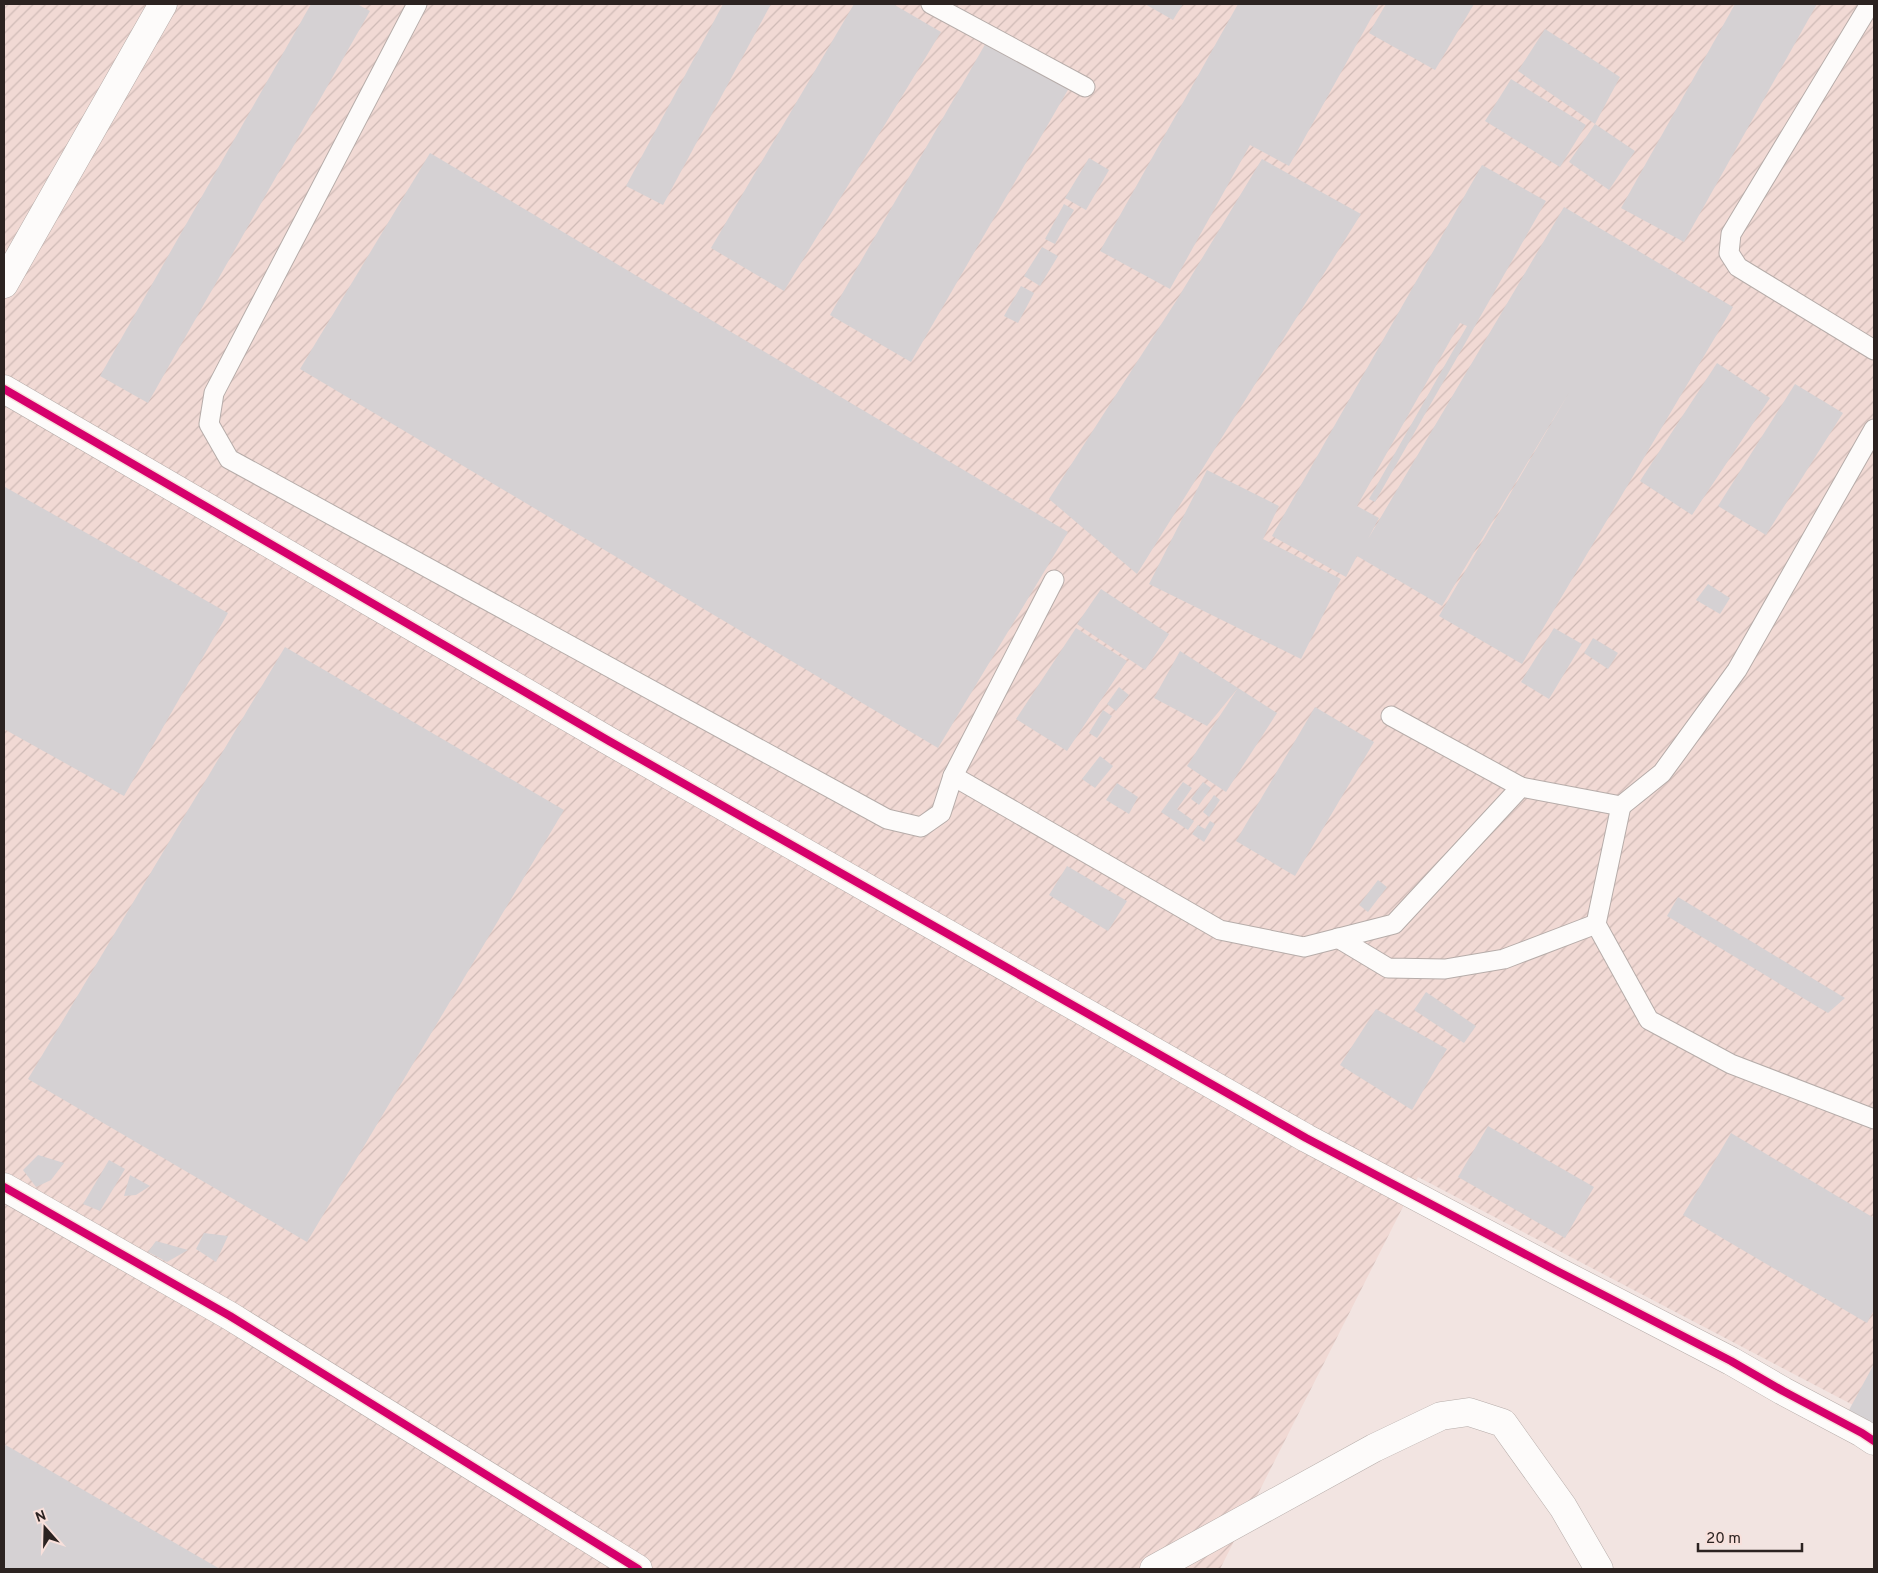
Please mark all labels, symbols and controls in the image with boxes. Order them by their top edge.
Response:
north arrow [20,1503,70,1553]
text: N [33,1507,49,1527]
scale bar [1698,1520,1802,1552]
text: 20 m [1706,1530,1741,1549]

